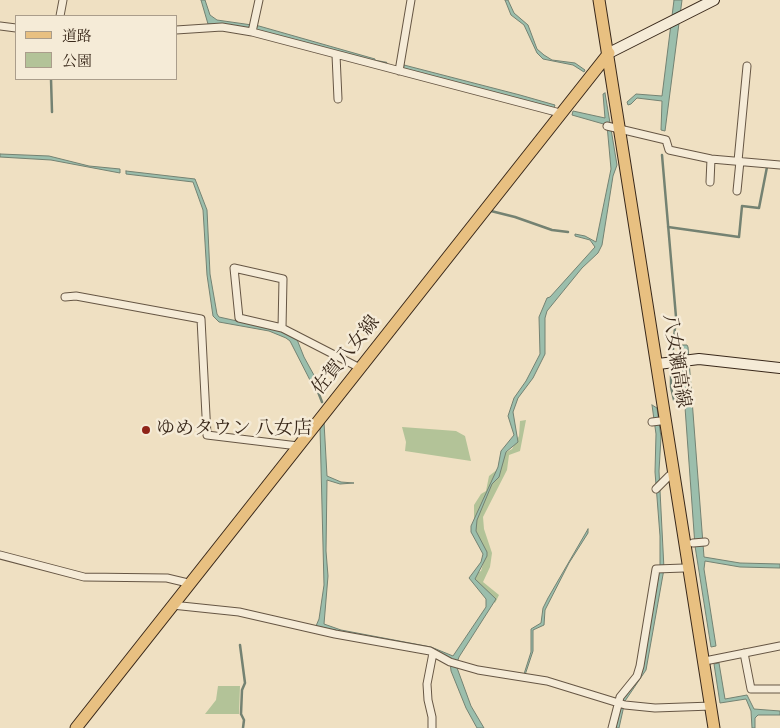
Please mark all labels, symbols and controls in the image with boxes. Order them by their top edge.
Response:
legend [15,15,178,80]
text: 道路 [62,27,92,46]
text: 公園 [62,52,92,71]
street label: 佐賀八女線 [308,312,386,400]
street label: 八女瀬高線 [656,312,694,410]
place label: ゆめタウン 八女店 [156,419,312,441]
marker: ゆめタウン 八女店 [140,424,152,436]

